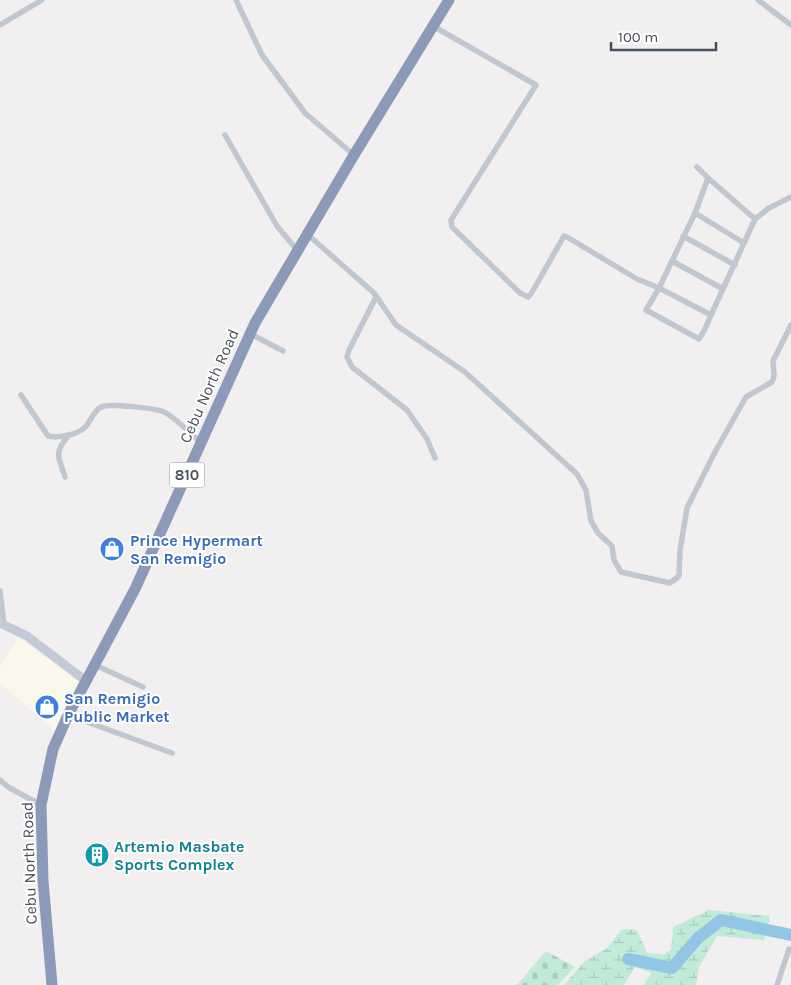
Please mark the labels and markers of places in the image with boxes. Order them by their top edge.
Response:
place label: Prince Hypermart San Remigio [130,531,263,568]
shop icon: Prince Hypermart San Remigio [99,536,125,562]
place label: San Remigio Public Market [64,689,170,726]
shop icon: San Remigio Public Market [34,694,60,720]
place label: Artemio Masbate Sports Complex [114,837,244,874]
building icon: Artemio Masbate Sports Complex [84,842,110,868]

